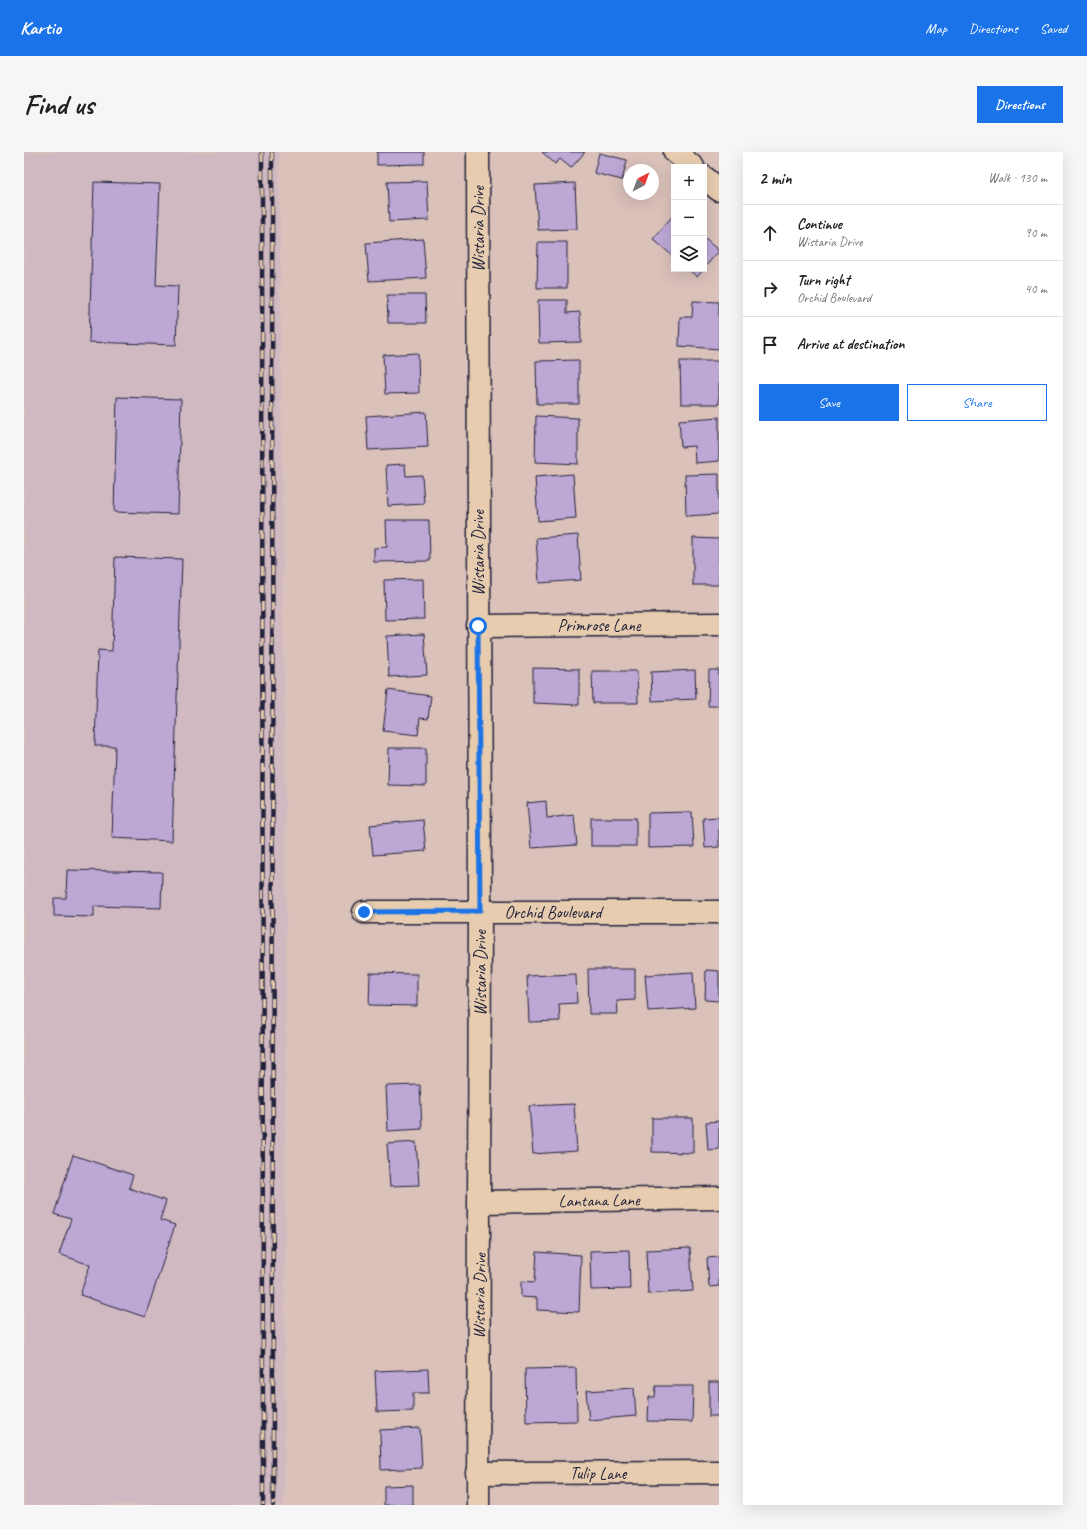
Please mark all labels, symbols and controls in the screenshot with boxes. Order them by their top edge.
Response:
text: Kartio [20,16,61,40]
text: Map [926,20,947,37]
text: Directions [969,20,1018,37]
text: Saved [1040,20,1067,37]
button: Directions [977,86,1063,123]
text: Find us [24,87,94,122]
north arrow [623,164,659,200]
map controls [671,164,707,272]
button: + [671,164,707,200]
text: 2 min [759,168,792,189]
text: Walk · 130 m [988,170,1047,186]
street label: Wistaria Drive [468,185,489,272]
button: − [671,200,707,236]
text: Continue [797,215,842,234]
icon: ahead [759,222,781,244]
text: 90 m [1025,225,1047,241]
text: Wistaria Drive [797,234,862,250]
button: layers [671,236,707,272]
text: Turn right [797,271,850,290]
icon: right [759,278,781,300]
text: 40 m [1025,281,1047,297]
text: Orchid Boulevard [797,290,871,306]
icon: arrive [759,334,781,356]
text: Arrive at destination [797,335,904,354]
button: Save [759,384,899,421]
button: Share [907,384,1047,421]
street label: Wistaria Drive [468,509,489,596]
street label: Primrose Lane [557,615,642,636]
route start [469,617,487,635]
street label: Orchid Boulevard [505,902,605,923]
route end [355,903,373,921]
street label: Wistaria Drive [470,929,491,1016]
street label: Lantana Lane [558,1189,641,1212]
street label: Wistaria Drive [468,1252,491,1339]
street label: Tulip Lane [570,1463,628,1484]

